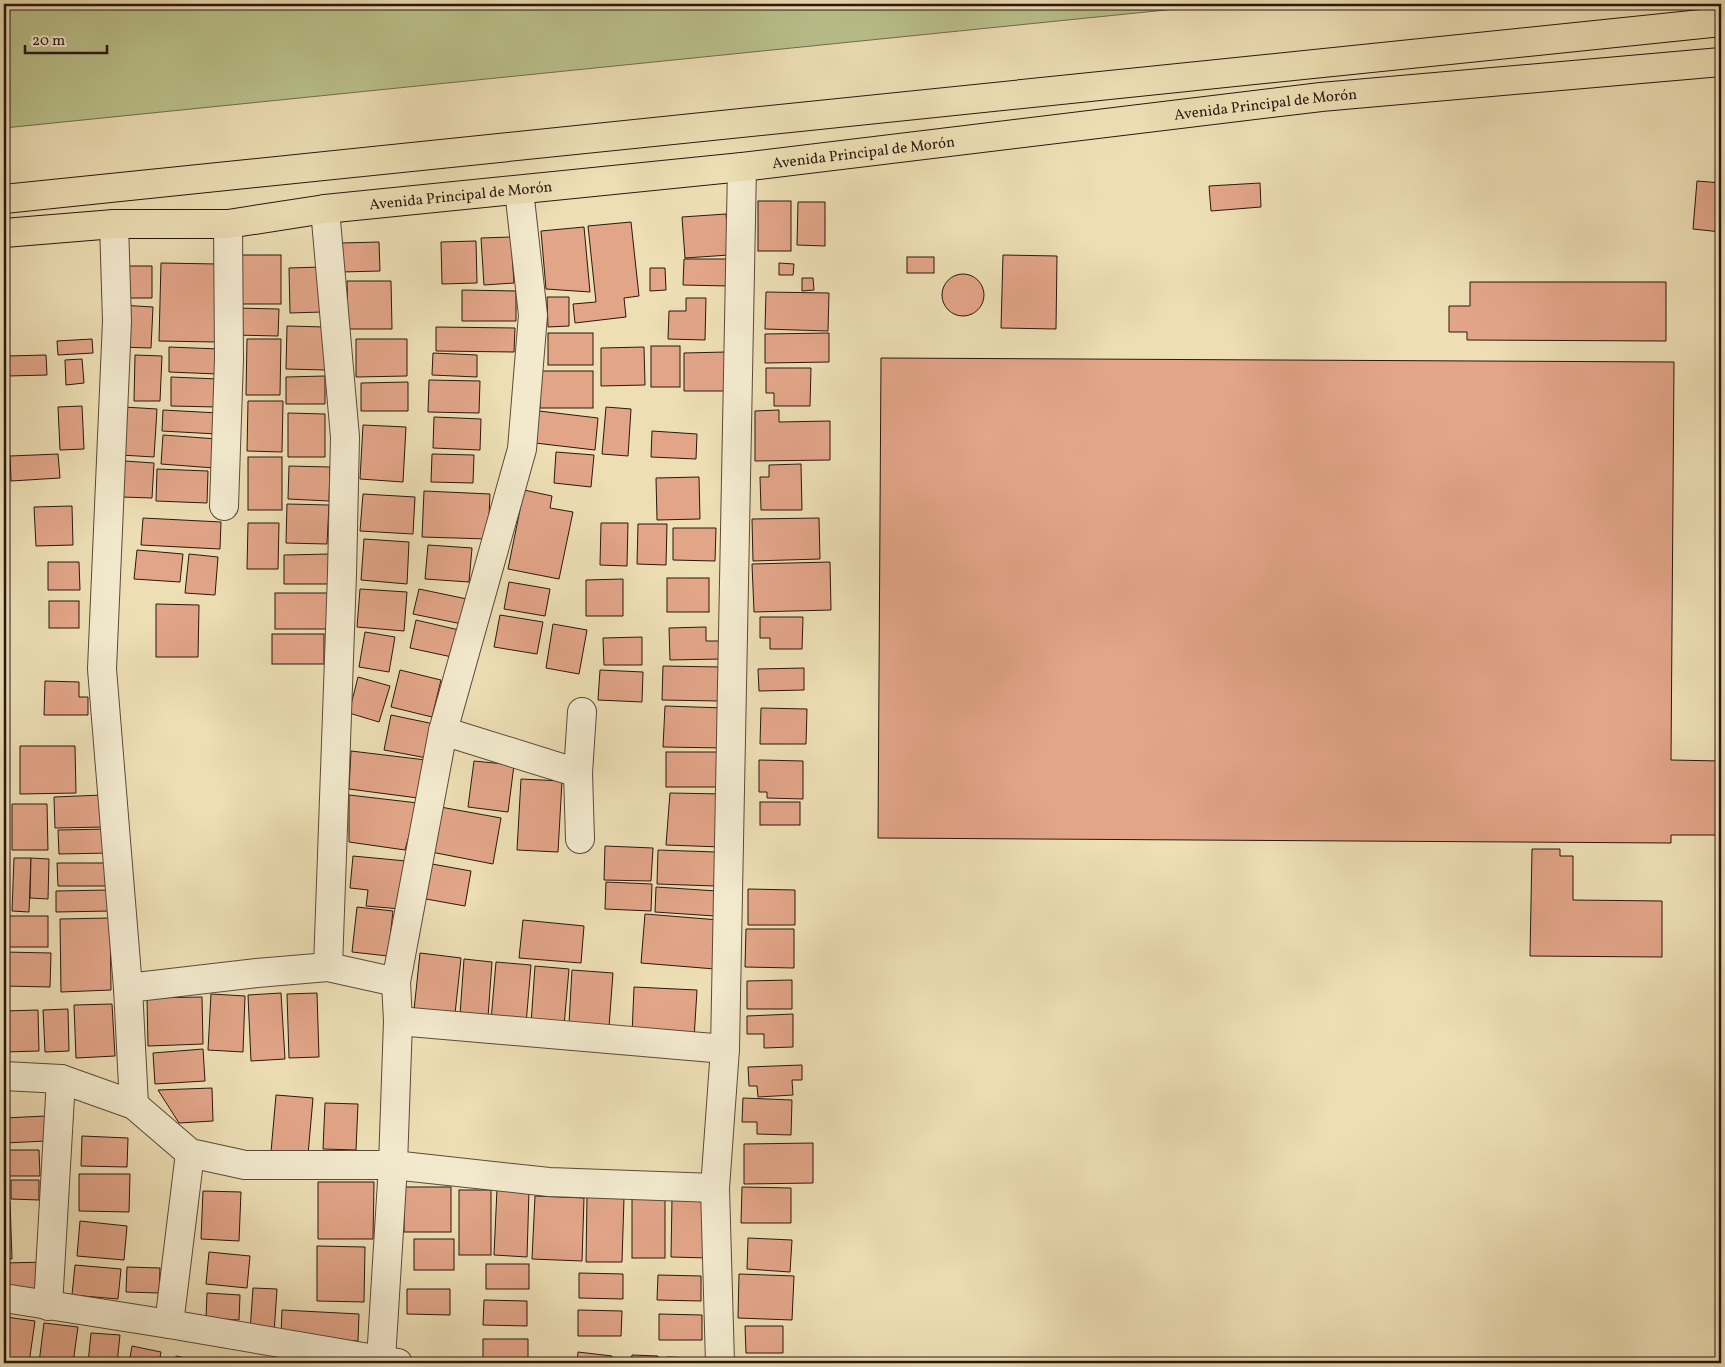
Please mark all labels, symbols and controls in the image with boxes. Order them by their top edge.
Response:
scale bar [25,22,108,54]
text: 20 m [32,31,65,52]
street label: Avenida Principal de Morón [1173,85,1358,127]
street label: Avenida Principal de Morón [771,132,956,175]
street label: Avenida Principal de Morón [368,177,554,216]

